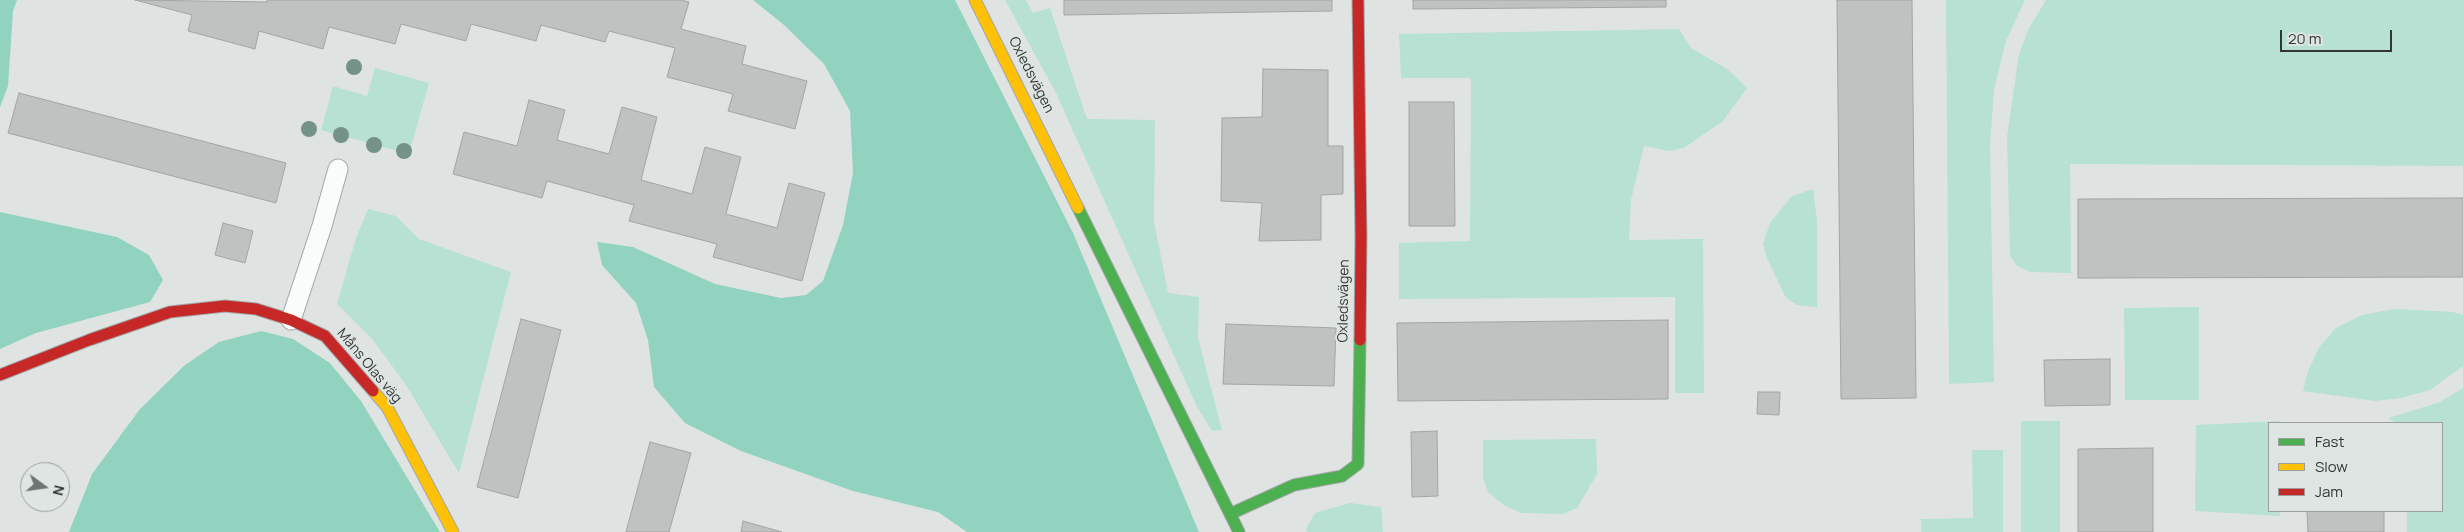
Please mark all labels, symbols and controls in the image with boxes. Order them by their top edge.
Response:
scale bar [2283,20,2396,52]
text: 20 m [2288,28,2321,49]
street label: Oxledsvägen [1005,34,1057,116]
street label: Oxledsvägen [1335,259,1353,343]
street label: Måns Olas väg [333,325,405,407]
legend [2268,422,2443,512]
text: Fast [2315,431,2344,452]
text: Slow [2315,456,2348,477]
north arrow [20,462,70,512]
text: Jam [2315,481,2343,502]
text: N [49,483,70,498]

